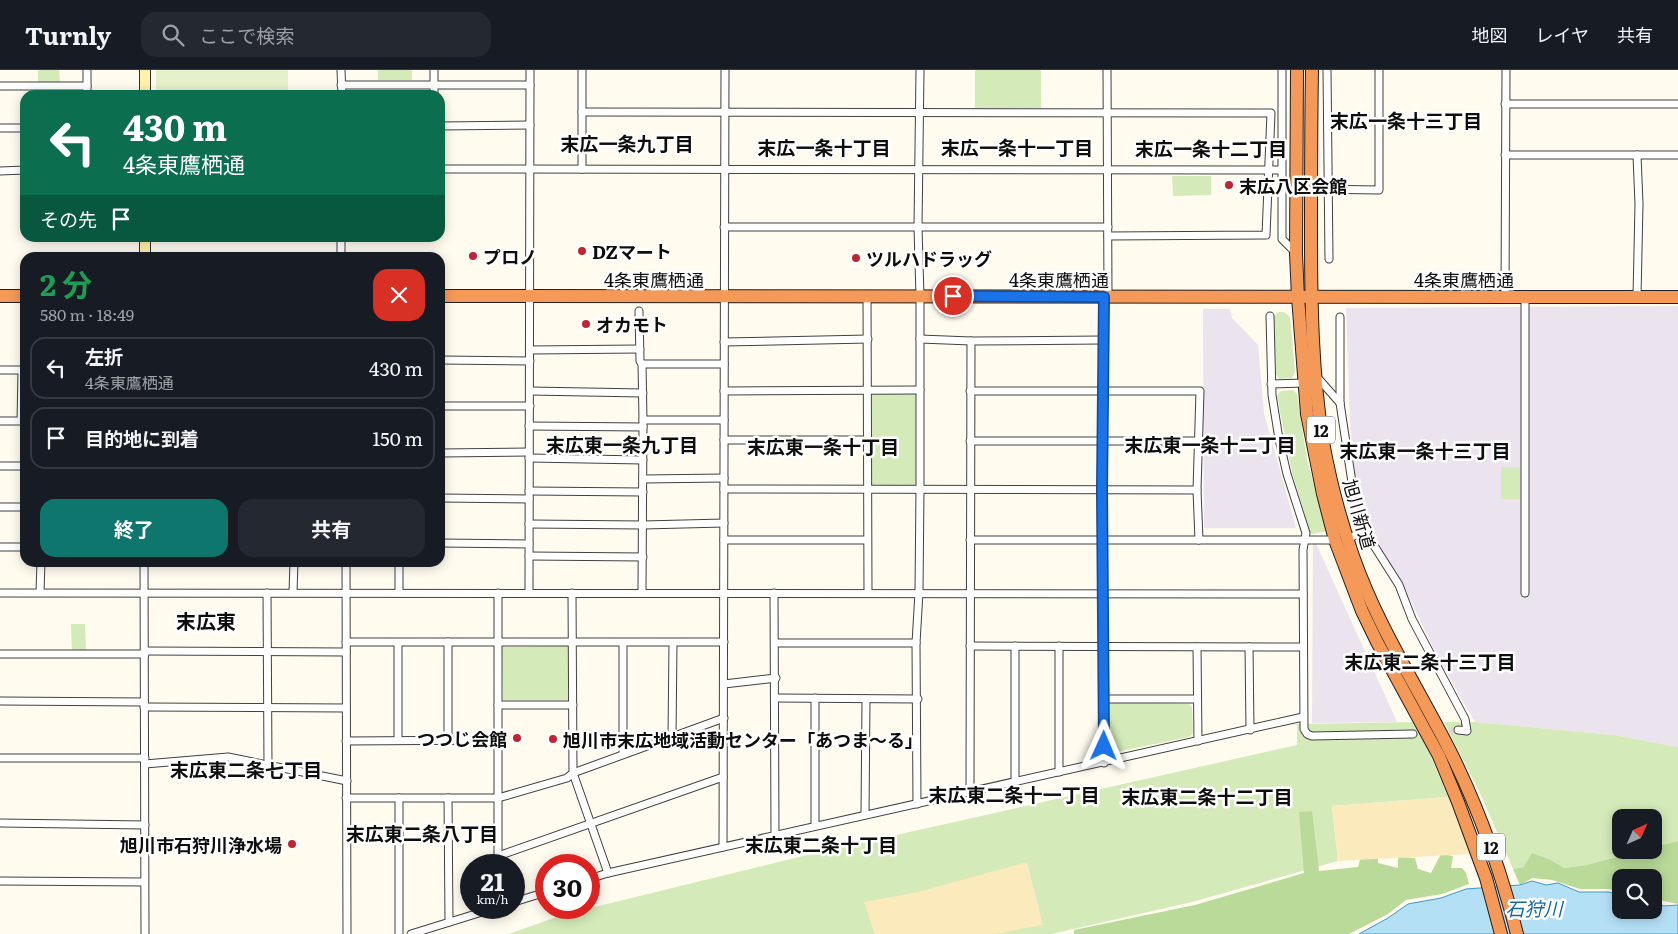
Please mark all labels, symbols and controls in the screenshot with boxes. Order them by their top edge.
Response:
search box [141,12,491,57]
text: Turnly [25,17,111,52]
icon: search [159,21,187,49]
text: ここで検索 [199,21,294,49]
text: 地図 [1472,21,1508,48]
text: レイヤ [1536,21,1589,48]
text: 共有 [1617,21,1653,48]
text: 430 m [123,100,227,152]
district label: 末広一条十三丁目 [1330,106,1482,134]
icon: left [40,110,105,175]
district label: 末広一条九丁目 [560,129,694,157]
district label: 末広一条十丁目 [757,133,891,161]
district label: 末広一条十一丁目 [941,133,1093,161]
district label: 末広一条十二丁目 [1135,134,1287,162]
text: 4条東鷹栖通 [123,147,245,180]
place label: 末広八区会館 [1239,172,1347,199]
marker: 末広八区会館 [1223,179,1235,191]
text: その先 [40,205,97,233]
icon: arrive [107,205,135,233]
place label: DZマート [592,238,672,265]
place label: プロノ [483,243,537,270]
marker: DZマート [576,245,588,257]
place label: ツルハドラッグ [866,245,992,272]
marker: プロノ [467,250,479,262]
marker: ツルハドラッグ [850,252,862,264]
text: 2 分 [40,261,92,305]
street label: 4条東鷹栖通 [604,266,704,293]
street label: 4条東鷹栖通 [1009,266,1109,293]
street label: 4条東鷹栖通 [1414,266,1514,293]
button: close [373,269,425,321]
pin [932,275,974,317]
icon: arrive [939,282,967,310]
text: 580 m · 18:49 [40,302,134,326]
place label: オカモト [596,311,668,338]
marker: オカモト [580,318,592,330]
text: 左折 [85,342,123,370]
icon: left [42,354,70,382]
text: 430 m [369,354,423,382]
text: 4条東鷹栖通 [85,370,174,394]
road number: 12 [1307,416,1335,444]
icon: arrive [42,424,70,452]
text: 目的地に到着 [85,424,199,452]
text: 150 m [372,424,423,452]
district label: 末広東一条九丁目 [546,430,698,458]
district label: 末広東一条十二丁目 [1124,430,1296,458]
district label: 末広東一条十丁目 [747,432,899,460]
district label: 末広東一条十三丁目 [1339,436,1511,464]
street label: 旭川新道 [1337,476,1383,552]
button: 終了 [40,499,228,557]
button: 共有 [238,499,425,557]
district label: 末広東 [176,605,236,635]
district label: 末広東二条十三丁目 [1344,647,1516,675]
position arrow [1077,719,1129,771]
place label: つつじ会館 [417,725,507,752]
place label: 旭川市末広地域活動センター「あつま〜る」 [563,726,923,753]
marker: つつじ会館 [511,732,523,744]
marker: 旭川市末広地域活動センター「あつま〜る」 [547,733,559,745]
district label: 末広東二条七丁目 [170,755,322,783]
district label: 末広東二条十一丁目 [928,780,1100,808]
district label: 末広東二条十二丁目 [1121,782,1293,810]
north arrow [1612,809,1662,859]
map controls [1612,809,1662,919]
district label: 末広東二条八丁目 [346,819,498,847]
district label: 末広東二条十丁目 [745,830,897,858]
place label: 旭川市石狩川浄水場 [120,831,282,858]
road number: 12 [1477,834,1505,860]
marker: 旭川市石狩川浄水場 [286,838,298,850]
speed limit sign: 30 [535,854,600,919]
text: 21 [481,862,504,899]
button: search [1612,869,1662,919]
text: km/h [477,890,508,908]
water label: 石狩川 [1505,894,1564,922]

